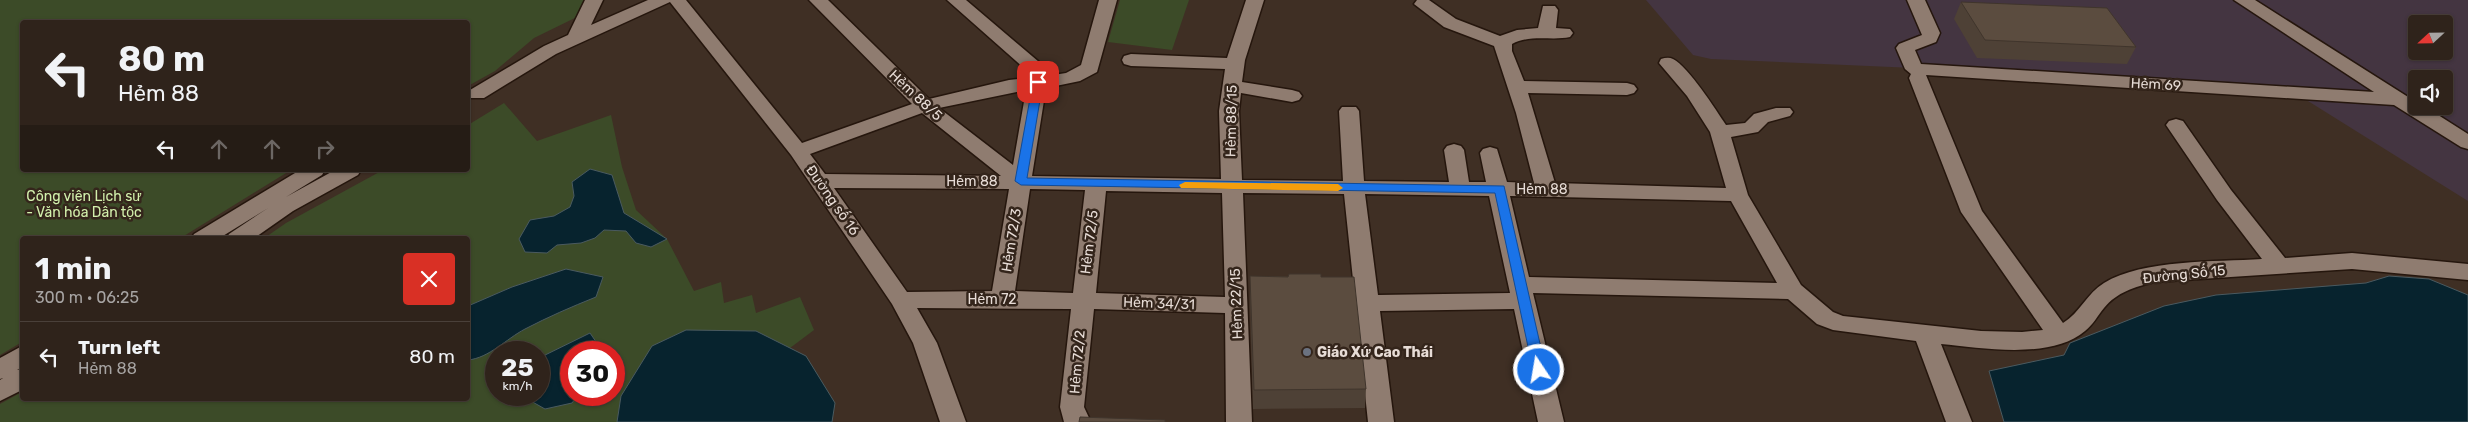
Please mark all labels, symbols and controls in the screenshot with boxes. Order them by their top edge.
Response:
north arrow [2408,15,2452,60]
map controls [2408,15,2453,115]
text: 80 m [118,38,205,80]
icon: left [35,40,100,105]
pin [1017,61,1059,103]
street label: Hẻm 88/5 [886,66,946,124]
icon: arrive [1024,68,1052,96]
button: sound [2408,70,2453,115]
street label: Hẻm 69 [2130,75,2182,94]
text: Hẻm 88 [118,80,199,107]
street label: Hẻm 88/15 [1222,85,1241,157]
icon: left [152,135,180,163]
icon: ahead [205,135,233,163]
icon: ahead [258,135,286,163]
icon: right [311,135,339,163]
street label: Đường số 16 [802,161,864,239]
street label: Hẻm 88 [946,173,998,190]
street label: Hẻm 88 [1516,181,1568,198]
park label: Công viên Lịch sử - Văn hóa Dân tộc [26,188,142,221]
street label: Hẻm 72/3 [998,207,1025,273]
street label: Hẻm 72/5 [1077,209,1102,275]
text: 1 min [35,251,112,287]
button: close [403,253,455,305]
street label: Đường Số 15 [2142,261,2226,287]
street label: Hẻm 22/15 [1227,268,1246,340]
text: 300 m · 06:25 [35,288,139,307]
street label: Hẻm 72 [967,291,1017,308]
street label: Hẻm 34/31 [1123,294,1195,313]
street label: Hẻm 72/2 [1066,330,1089,395]
text: Turn left [78,336,160,359]
speed limit sign: 30 [560,341,625,406]
icon: left [35,343,63,371]
position arrow [1512,343,1564,395]
place label: Giáo Xứ Cao Thái [1317,344,1433,361]
text: 80 m [409,345,455,368]
marker: Giáo Xứ Cao Thái [1301,346,1313,358]
text: 25 [501,353,534,382]
text: Hẻm 88 [78,359,137,378]
text: km/h [503,379,532,393]

